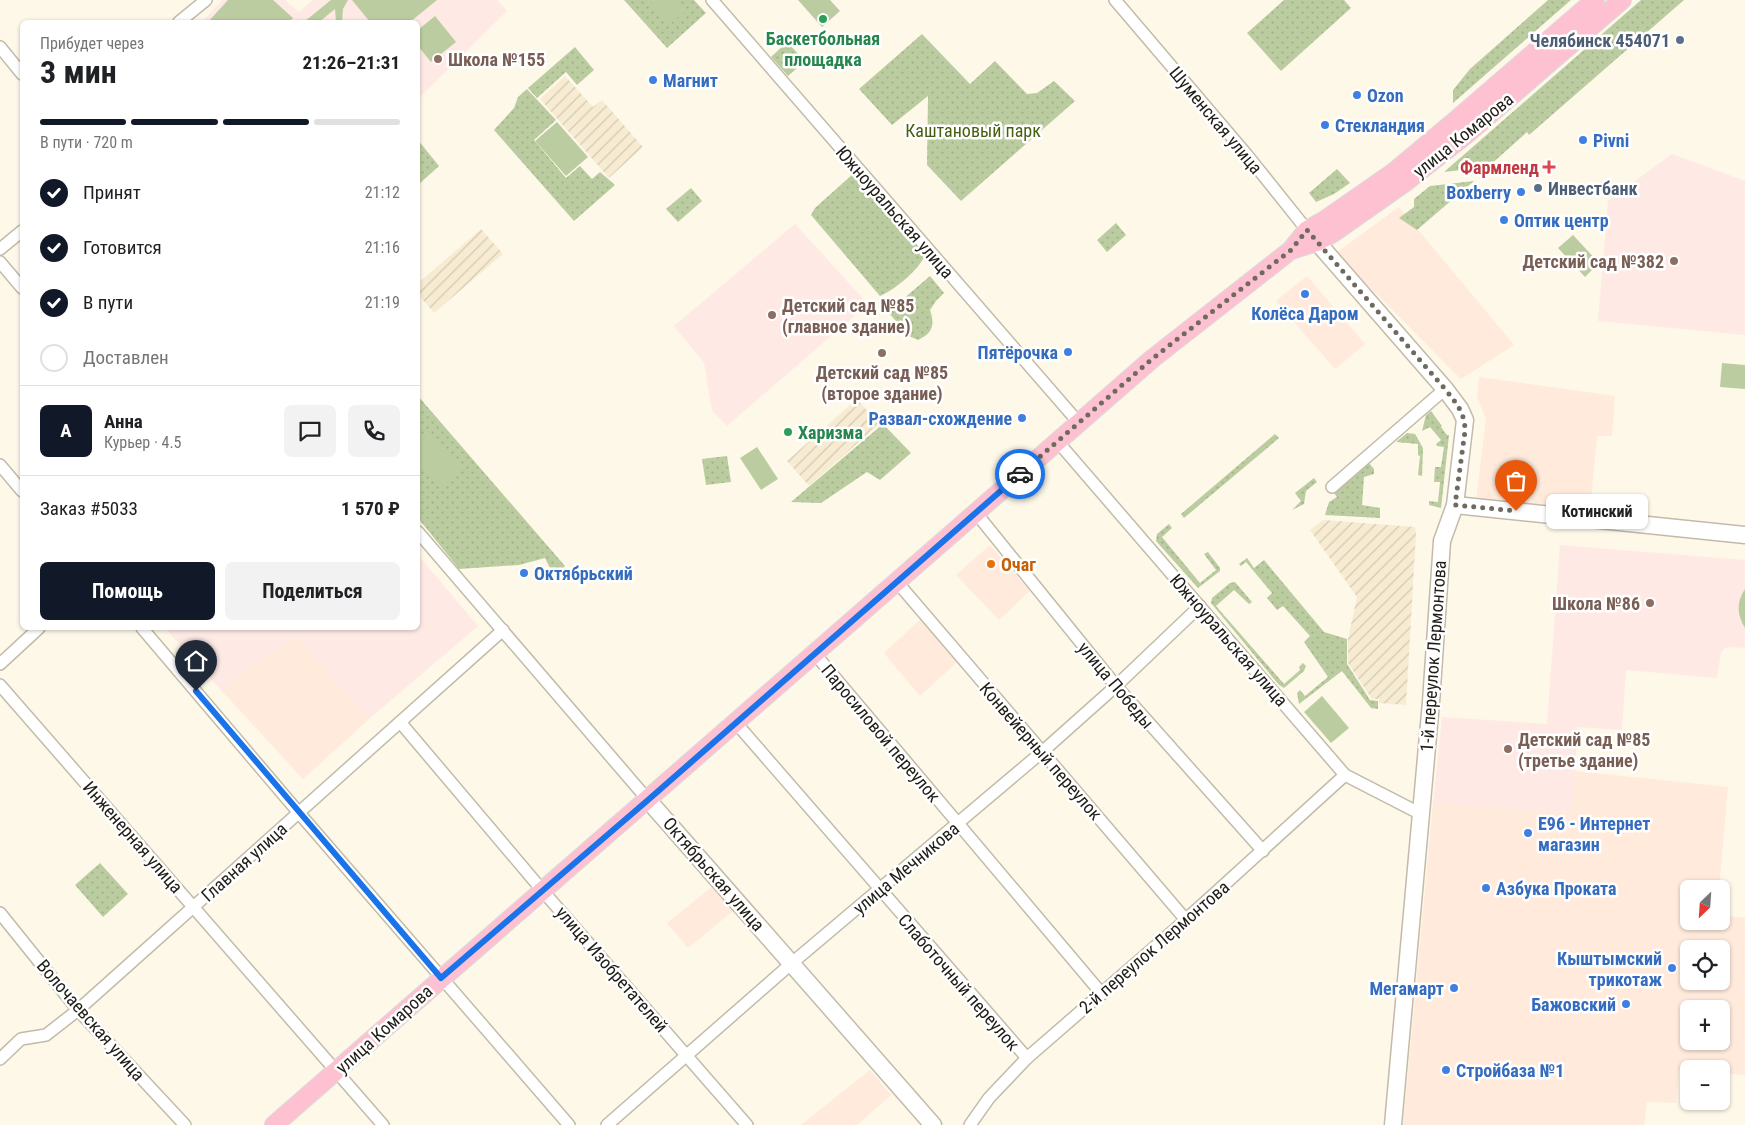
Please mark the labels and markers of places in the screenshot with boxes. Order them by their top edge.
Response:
marker: Баскетбольная площадка [817,13,829,25]
place label: Баскетбольная площадка [766,28,880,70]
place label: Челябинск 454071 [1530,30,1670,51]
marker: Челябинск 454071 [1674,34,1686,46]
place label: Школа №155 [448,49,545,70]
marker: Школа №155 [432,53,444,65]
place label: Магнит [663,70,718,91]
marker: Магнит [647,74,659,86]
place label: Ozon [1367,85,1404,106]
marker: Ozon [1351,89,1363,101]
place label: Стекландия [1335,115,1425,136]
marker: Стекландия [1319,119,1331,131]
place label: Pivni [1593,130,1629,151]
marker: Pivni [1577,134,1589,146]
place label: Фармленд [1460,157,1539,178]
marker: Фармленд [1543,161,1555,173]
place label: Инвестбанк [1548,178,1637,199]
place label: Boxberry [1446,182,1511,203]
marker: Инвестбанк [1532,182,1544,194]
marker: Boxberry [1515,186,1527,198]
place label: Оптик центр [1514,210,1609,231]
marker: Оптик центр [1498,214,1510,226]
place label: Детский сад №382 [1523,251,1664,272]
marker: Детский сад №382 [1668,255,1680,267]
marker: Колёса Даром [1299,288,1311,300]
place label: Детский сад №85 (главное здание) [782,295,914,338]
place label: Колёса Даром [1251,303,1359,324]
marker: Детский сад №85 (главное здание) [766,309,778,321]
place label: Пятёрочка [978,342,1058,363]
marker: Пятёрочка [1062,346,1074,358]
marker: Детский сад №85 (второе здание) [876,347,888,359]
place label: Детский сад №85 (второе здание) [816,362,948,405]
place label: Развал-схождение [869,408,1012,429]
marker: Развал-схождение [1016,412,1028,424]
place label: Харизма [798,422,863,443]
marker: Харизма [782,426,794,438]
pin [1495,460,1537,511]
callout: Котинский [1546,494,1648,528]
place label: Очаг [1001,554,1036,575]
marker: Очаг [985,558,997,570]
place label: Октябрьский [534,563,633,584]
marker: Октябрьский [518,567,530,579]
place label: Школа №86 [1552,593,1640,614]
marker: Школа №86 [1644,597,1656,609]
pin [175,640,217,691]
place label: Детский сад №85 (третье здание) [1518,729,1650,772]
marker: Детский сад №85 (третье здание) [1502,743,1514,755]
place label: Е96 - Интернет магазин [1538,813,1651,855]
marker: Е96 - Интернет магазин [1522,827,1534,839]
place label: Азбука Проката [1496,878,1617,899]
marker: Азбука Проката [1480,882,1492,894]
place label: Кыштымский трикотаж [1557,948,1662,990]
marker: Кыштымский трикотаж [1666,962,1678,974]
place label: Мегамарт [1369,978,1444,999]
marker: Мегамарт [1448,982,1460,994]
place label: Бажовский [1531,994,1616,1015]
marker: Бажовский [1620,998,1632,1010]
place label: Стройбаза №1 [1456,1060,1564,1081]
marker: Стройбаза №1 [1440,1064,1452,1076]

